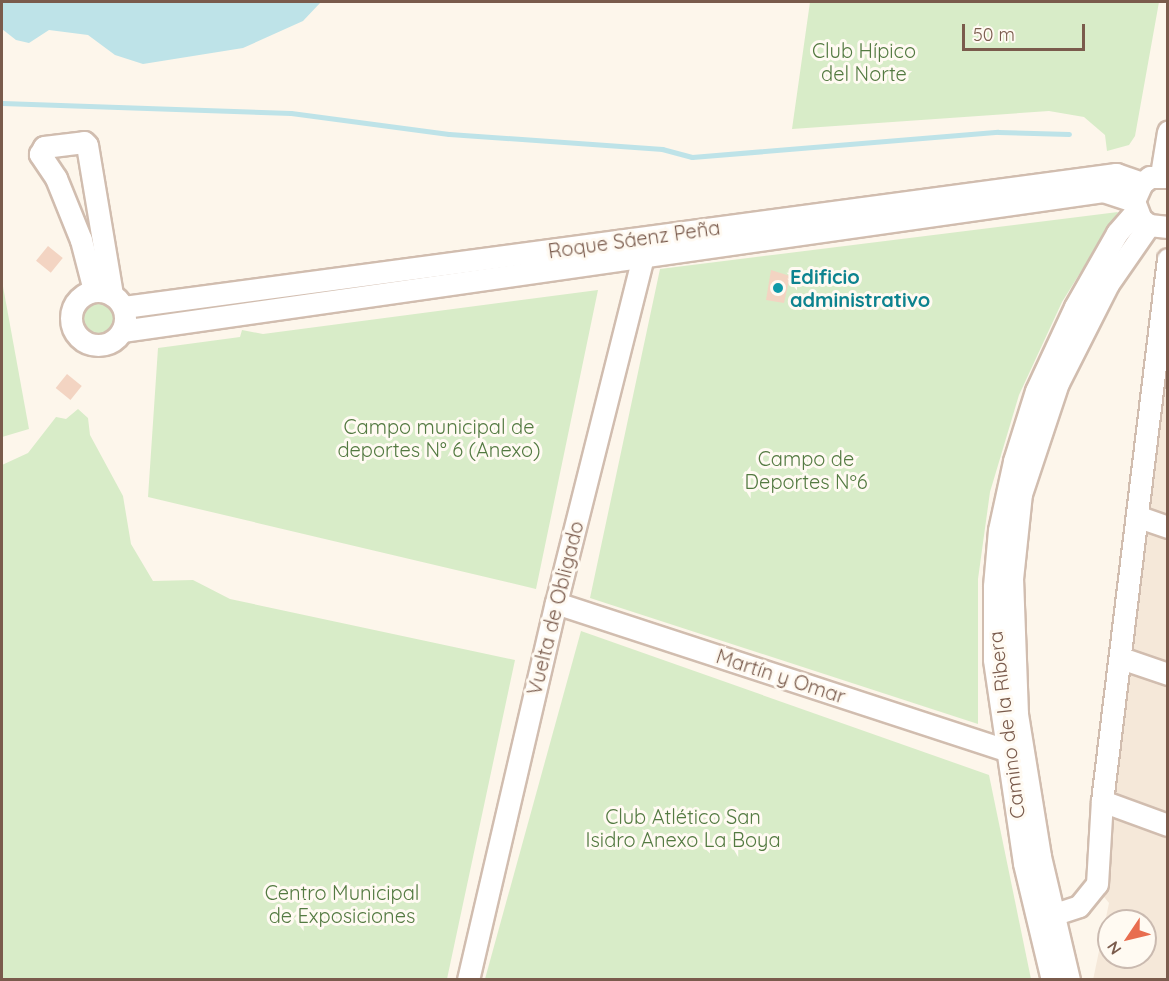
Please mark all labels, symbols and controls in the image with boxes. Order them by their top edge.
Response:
scale bar [965,12,1088,50]
text: 50 m [973,23,1015,46]
park label: Club Hípico del Norte [812,39,916,86]
street label: Roque Sáenz Peña [546,215,722,263]
place label: Edificio administrativo [790,264,930,311]
marker: Edificio administrativo [771,281,785,295]
park label: Campo municipal de deportes N° 6 (Anexo) [337,414,541,461]
park label: Campo de Deportes Nº6 [745,447,867,494]
street label: Vuelta de Obligado [522,518,588,698]
street label: Camino de la Ribera [983,630,1029,820]
street label: Martín y Omar [713,644,849,708]
park label: Club Atlético San Isidro Anexo La Boya [585,804,781,851]
park label: Centro Municipal de Exposiciones [265,881,419,928]
north arrow [1097,909,1157,969]
text: N [1102,938,1125,959]

